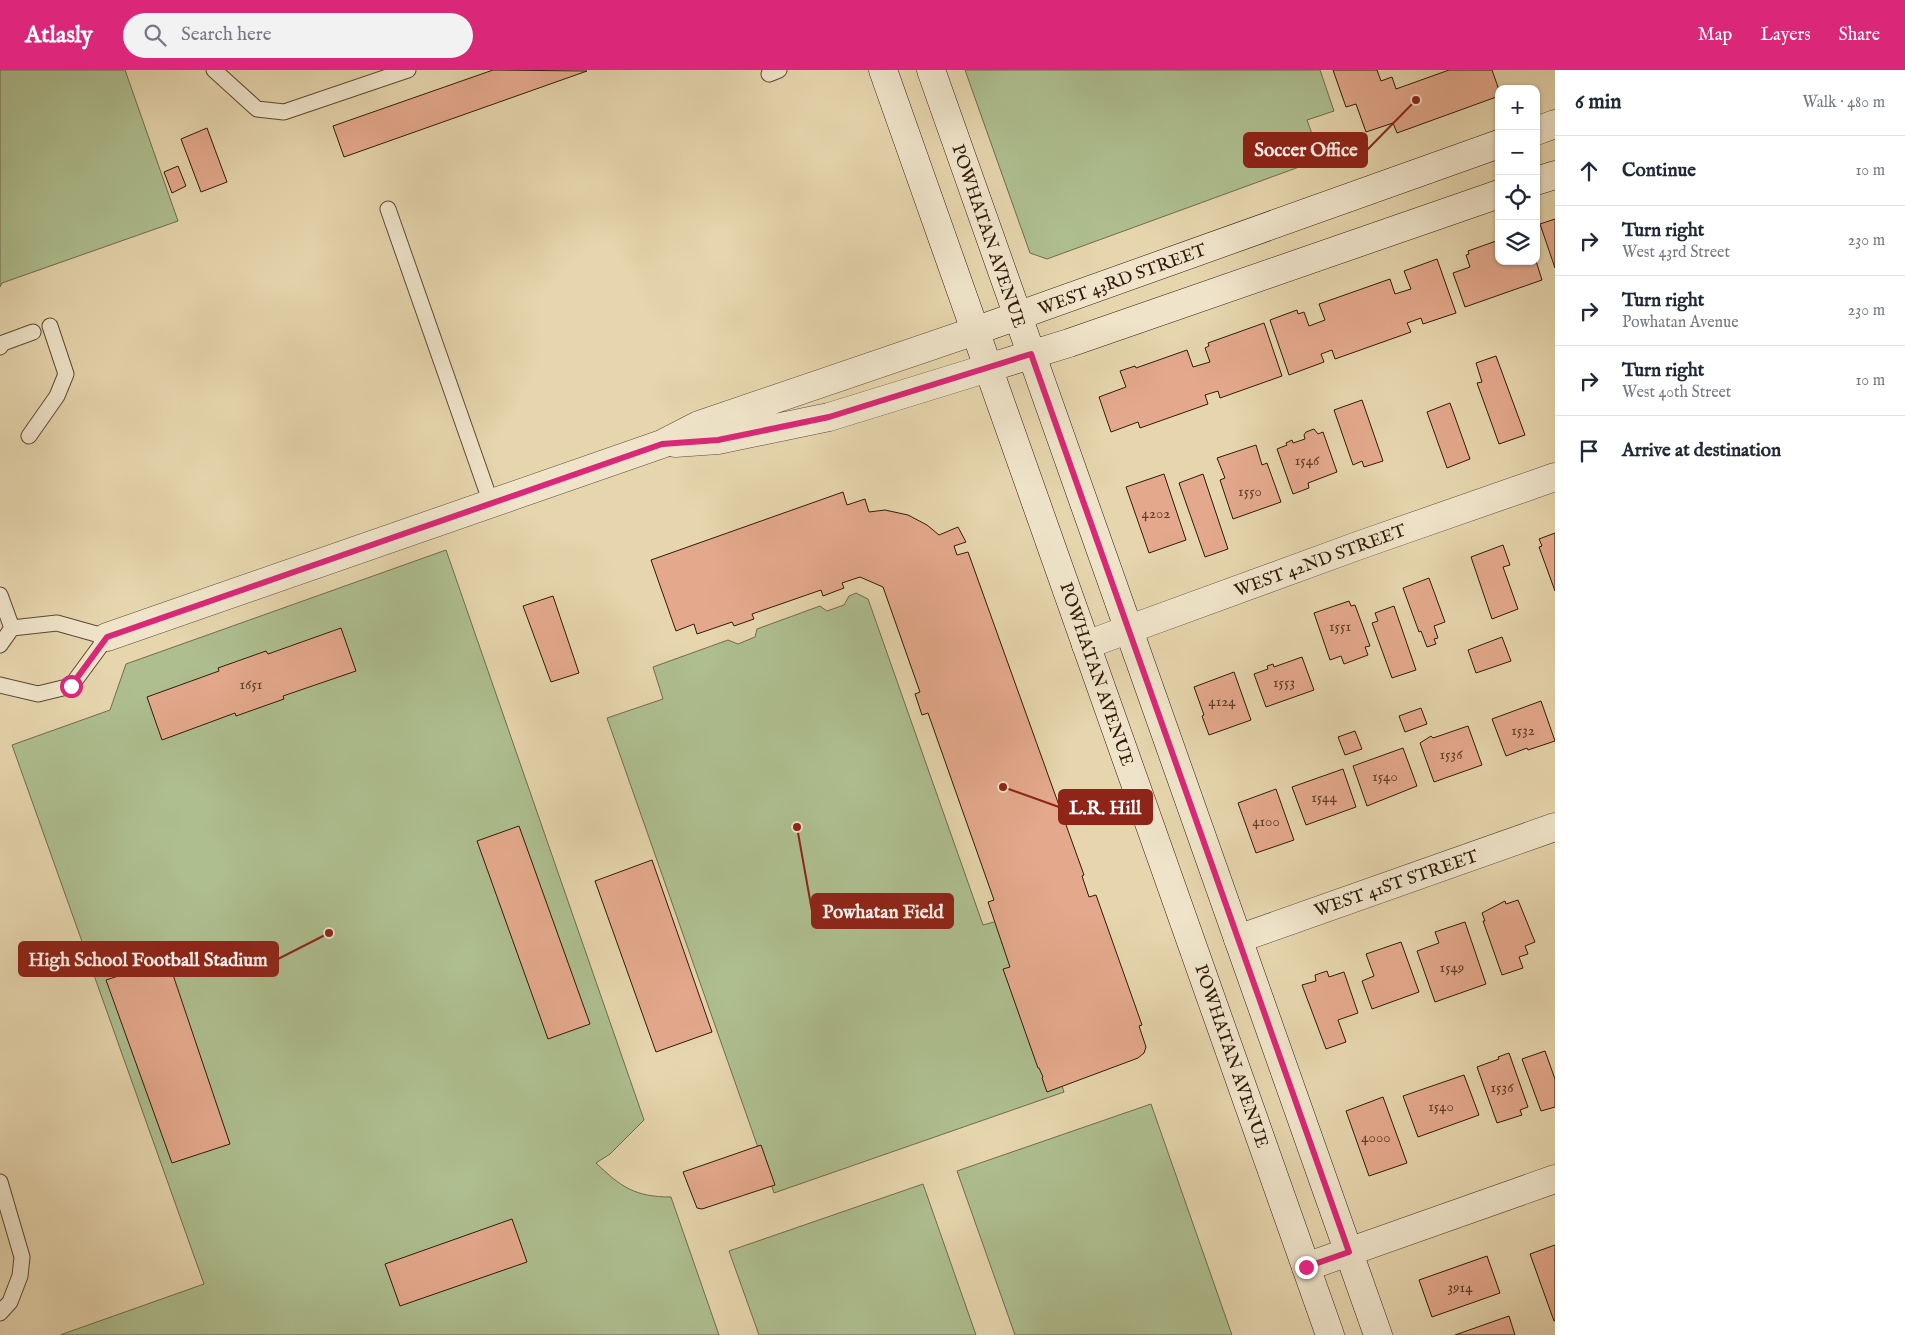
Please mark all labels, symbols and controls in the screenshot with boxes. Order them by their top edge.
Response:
search box [123,13,473,58]
text: Atlasly [25,20,93,51]
icon: search [141,21,169,49]
text: Search here [181,23,271,47]
text: Map [1698,24,1732,47]
text: Layers [1760,24,1811,47]
text: Share [1839,24,1880,47]
map controls [1495,85,1540,265]
button: + [1495,85,1540,130]
text: 6 min [1575,89,1621,116]
text: Walk · 480 m [1803,93,1885,113]
button: − [1495,130,1540,175]
callout: Soccer Office [1244,133,1367,167]
text: Soccer Office [1254,139,1358,163]
street label: POWHATAN AVENUE [945,142,1030,331]
icon: ahead [1575,157,1603,185]
text: Continue [1622,159,1696,183]
text: 10 m [1855,161,1885,181]
button: locate [1495,175,1540,220]
text: Turn right [1622,219,1704,243]
button: layers [1495,220,1540,265]
icon: right [1575,227,1603,255]
text: 230 m [1848,231,1885,251]
street label: WEST 43RD STREET [1035,239,1210,322]
text: West 43rd Street [1622,243,1730,263]
text: Turn right [1622,289,1704,313]
icon: right [1575,297,1603,325]
text: 230 m [1848,301,1885,321]
text: Powhatan Avenue [1622,313,1739,333]
text: Turn right [1622,359,1704,383]
icon: right [1575,367,1603,395]
text: 10 m [1855,371,1885,391]
text: West 40th Street [1622,383,1731,403]
icon: arrive [1575,437,1603,465]
text: Arrive at destination [1622,439,1781,463]
house number: 1546 [1295,451,1320,470]
house number: 1550 [1238,482,1262,501]
house number: 4202 [1142,504,1170,523]
street label: WEST 42ND STREET [1231,520,1410,603]
street label: POWHATAN AVENUE [1053,580,1138,769]
house number: 1551 [1329,617,1351,636]
house number: 1553 [1273,673,1295,692]
route start [60,675,83,698]
house number: 1651 [240,675,262,694]
house number: 4124 [1208,692,1236,711]
house number: 1532 [1511,721,1535,740]
house number: 1536 [1440,745,1463,764]
house number: 1540 [1372,767,1398,786]
house number: 1544 [1311,788,1337,807]
callout: L.R. Hill [1059,790,1152,824]
text: L.R. Hill [1069,797,1142,821]
house number: 4100 [1252,812,1280,831]
street label: WEST 41ST STREET [1312,846,1481,923]
callout: Powhatan Field [812,894,953,928]
text: Powhatan Field [822,901,945,925]
callout: High School Football Stadium [19,942,278,976]
text: High School Football Stadium [28,949,268,973]
house number: 1549 [1440,958,1464,977]
street label: POWHATAN AVENUE [1188,962,1273,1151]
house number: 1536 [1491,1078,1514,1097]
house number: 1540 [1428,1097,1454,1116]
house number: 4000 [1361,1128,1391,1147]
route end [1295,1256,1318,1279]
house number: 3914 [1447,1278,1473,1297]

